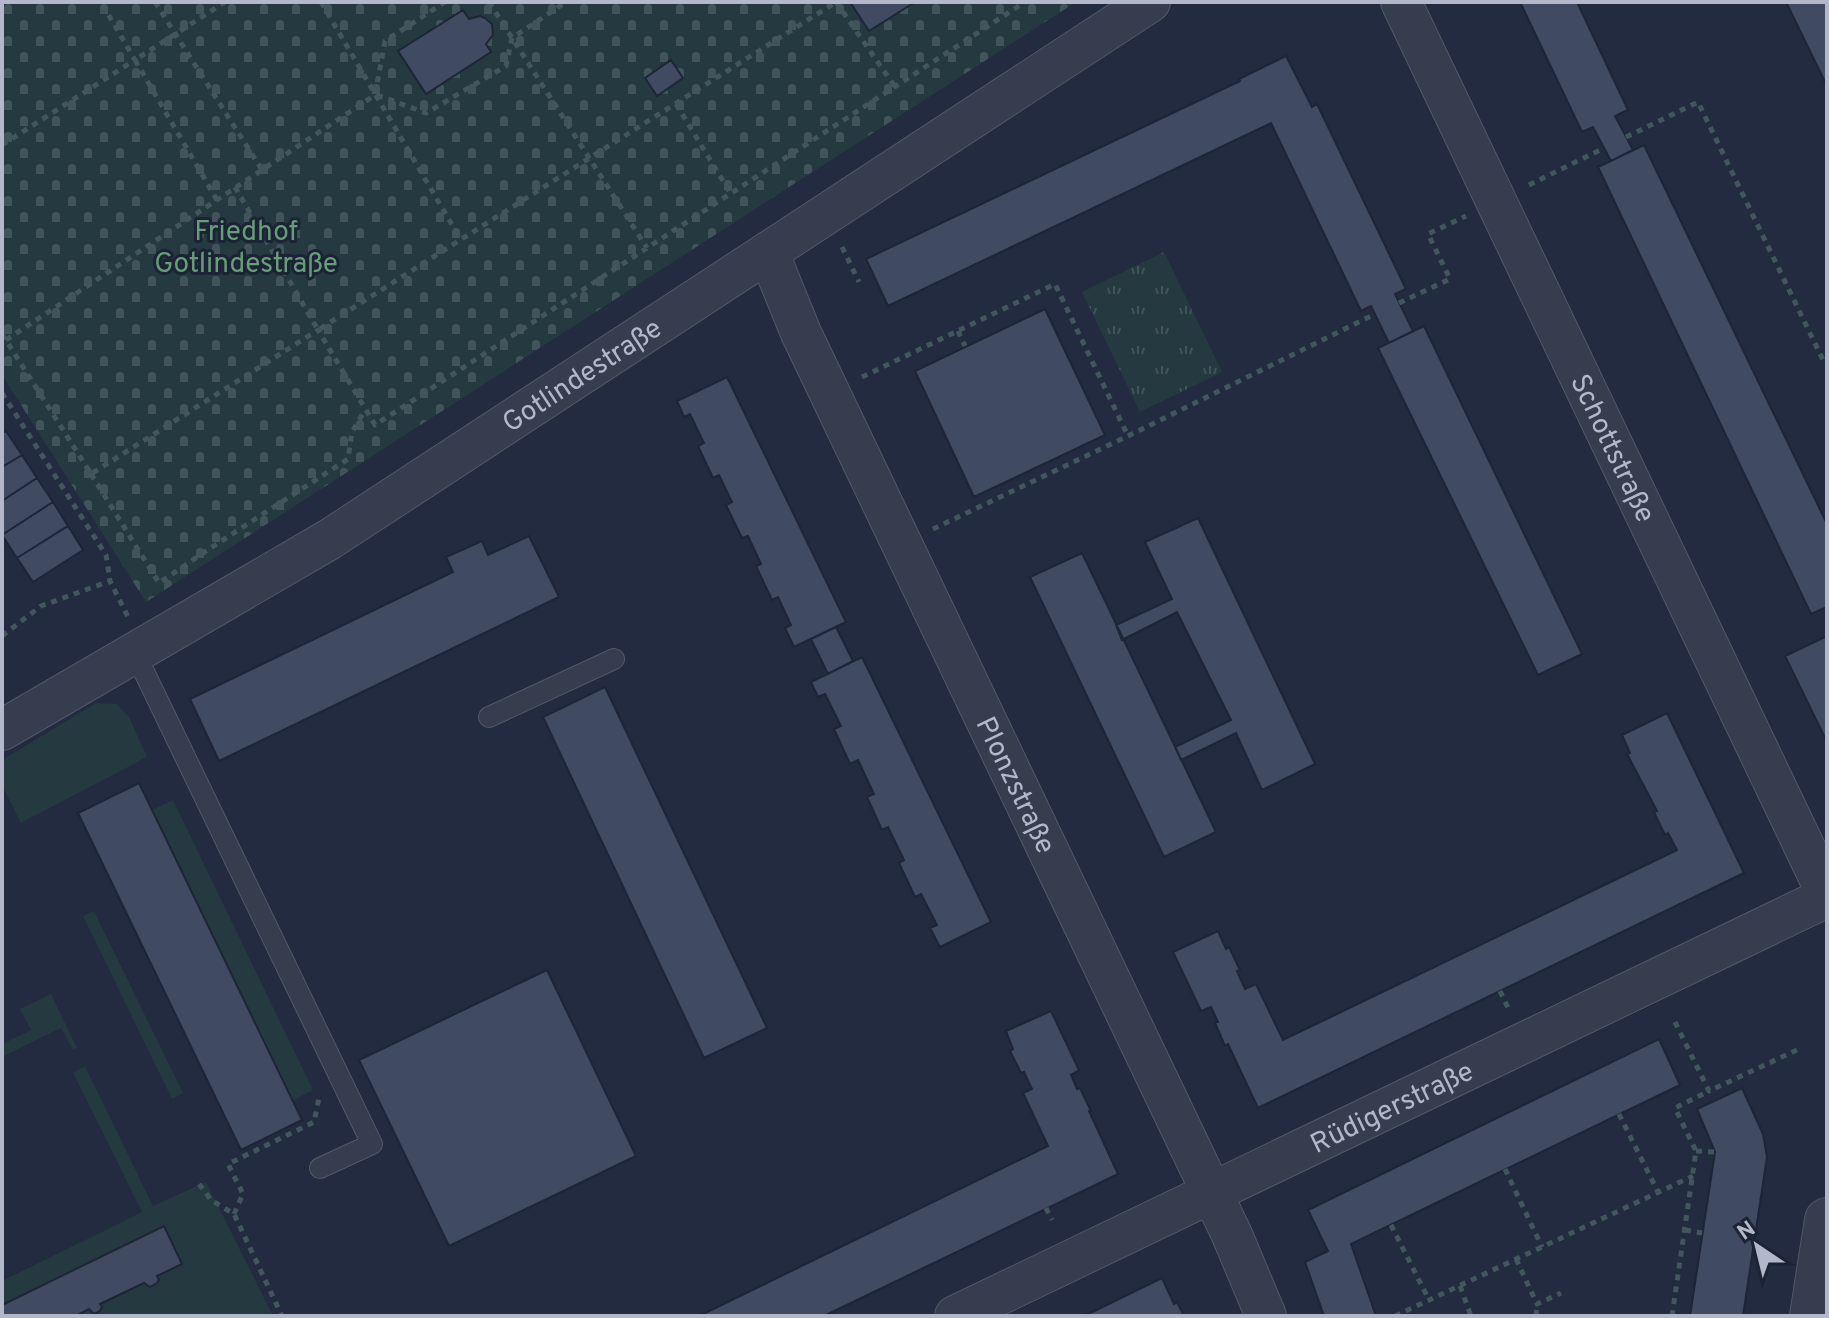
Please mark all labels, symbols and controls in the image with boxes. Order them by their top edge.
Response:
park label: Friedhof Gotlindestraße [154,215,338,283]
street label: Gotlindestraße [496,312,670,442]
street label: Schottstraße [1560,369,1662,529]
street label: Plonzstraße [966,711,1062,860]
street label: Rüdigerstraße [1305,1055,1480,1164]
north arrow [1717,1206,1797,1286]
text: N [1733,1216,1761,1247]

